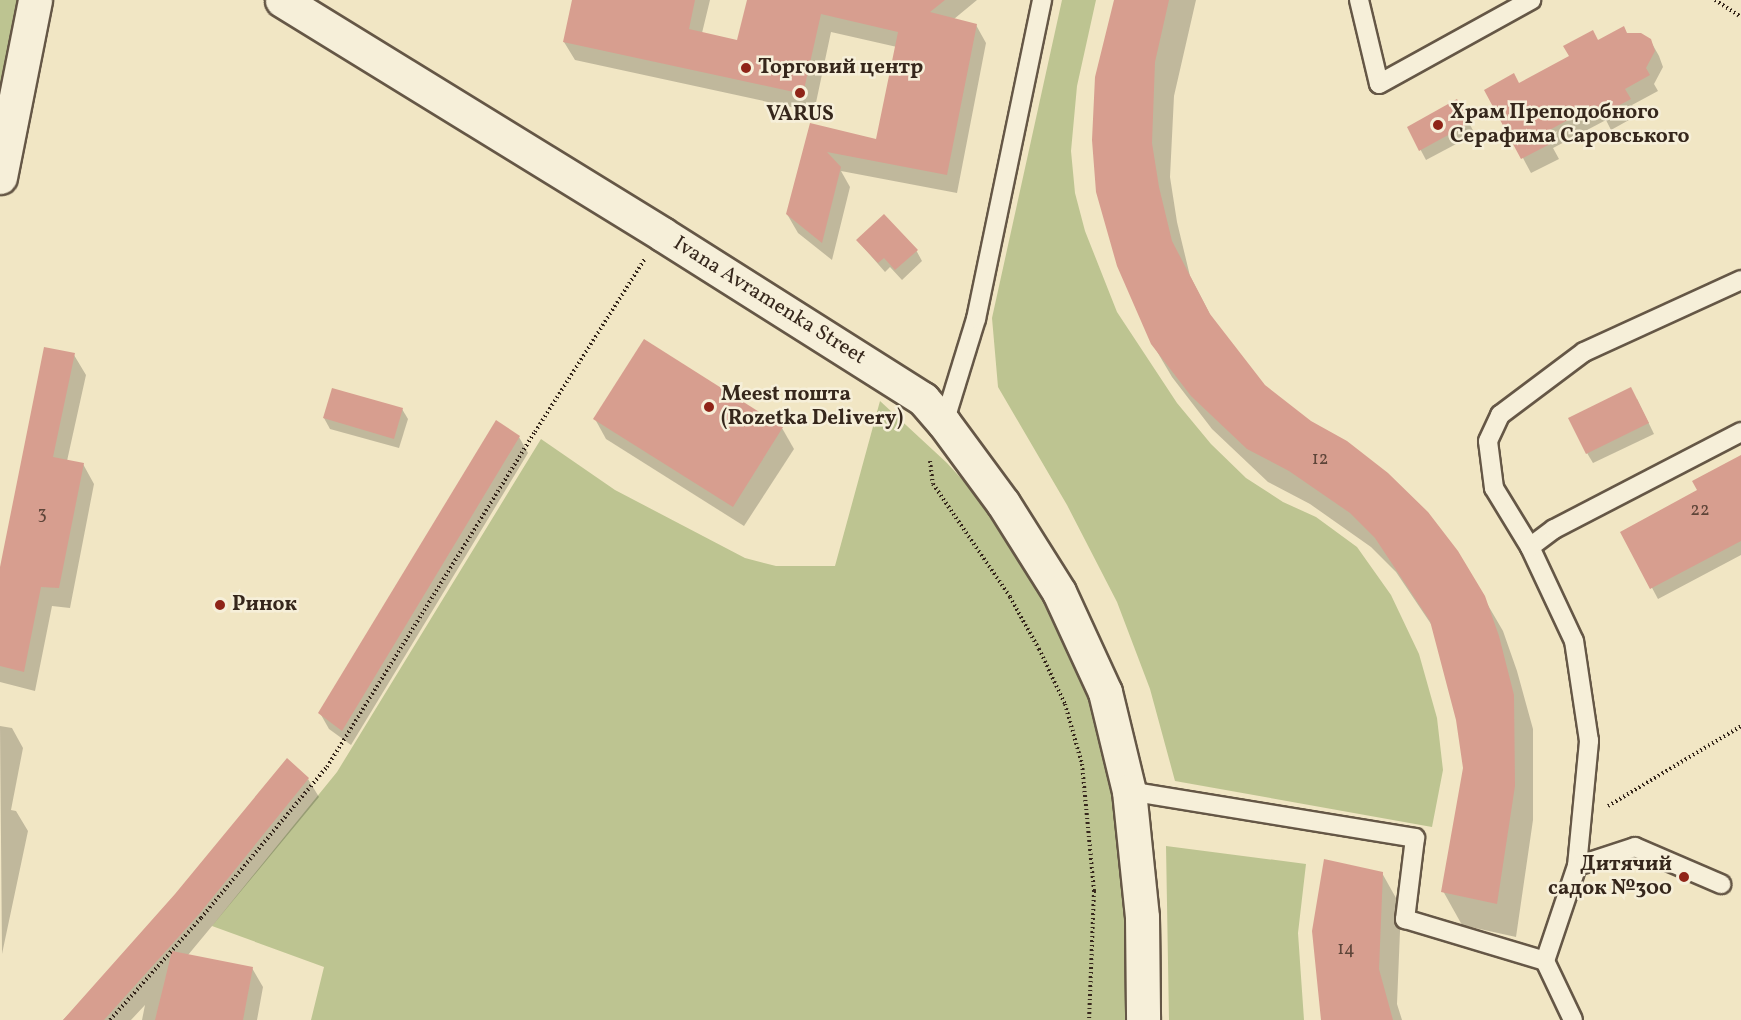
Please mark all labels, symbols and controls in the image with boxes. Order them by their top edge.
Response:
place label: Торговий центр [758,55,923,81]
marker: Торговий центр [739,61,753,75]
marker: VARUS [793,86,807,100]
place label: Храм Преподобного Серафима Саровського [1450,100,1690,150]
place label: VARUS [766,102,834,128]
marker: Храм Преподобного Серафима Саровського [1431,118,1445,132]
street label: Ivana Avramenka Street [668,231,870,371]
place label: Meest пошта (Rozetka Delivery) [721,382,903,432]
marker: Meest пошта (Rozetka Delivery) [702,400,716,414]
house number: 12 [1312,449,1328,471]
house number: 22 [1690,500,1710,522]
house number: 3 [37,504,47,526]
place label: Ринок [232,592,297,618]
marker: Ринок [213,598,227,612]
place label: Дитячий садок №300 [1548,852,1672,902]
marker: Дитячий садок №300 [1677,870,1691,884]
house number: 14 [1337,939,1355,961]

